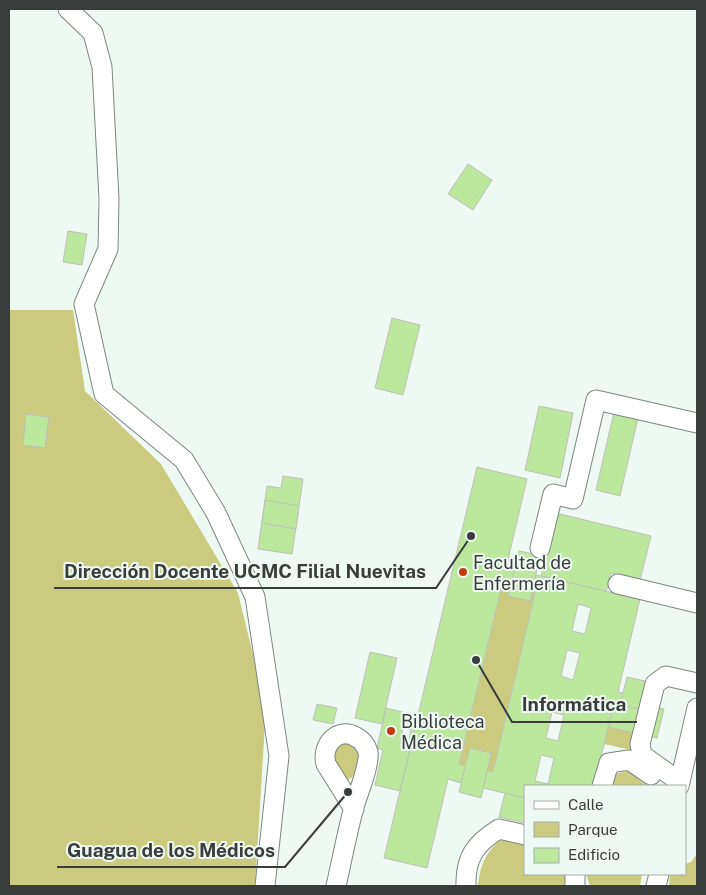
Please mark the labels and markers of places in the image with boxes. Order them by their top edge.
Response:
place label: Facultad de Enfermería [473,552,571,594]
callout: Dirección Docente UCMC Filial Nuevitas [54,554,436,588]
marker: Facultad de Enfermería [457,566,469,578]
callout: Informática [512,688,637,722]
place label: Biblioteca Médica [401,711,485,753]
marker: Biblioteca Médica [385,725,397,737]
callout: Guagua de los Médicos [57,833,285,867]

